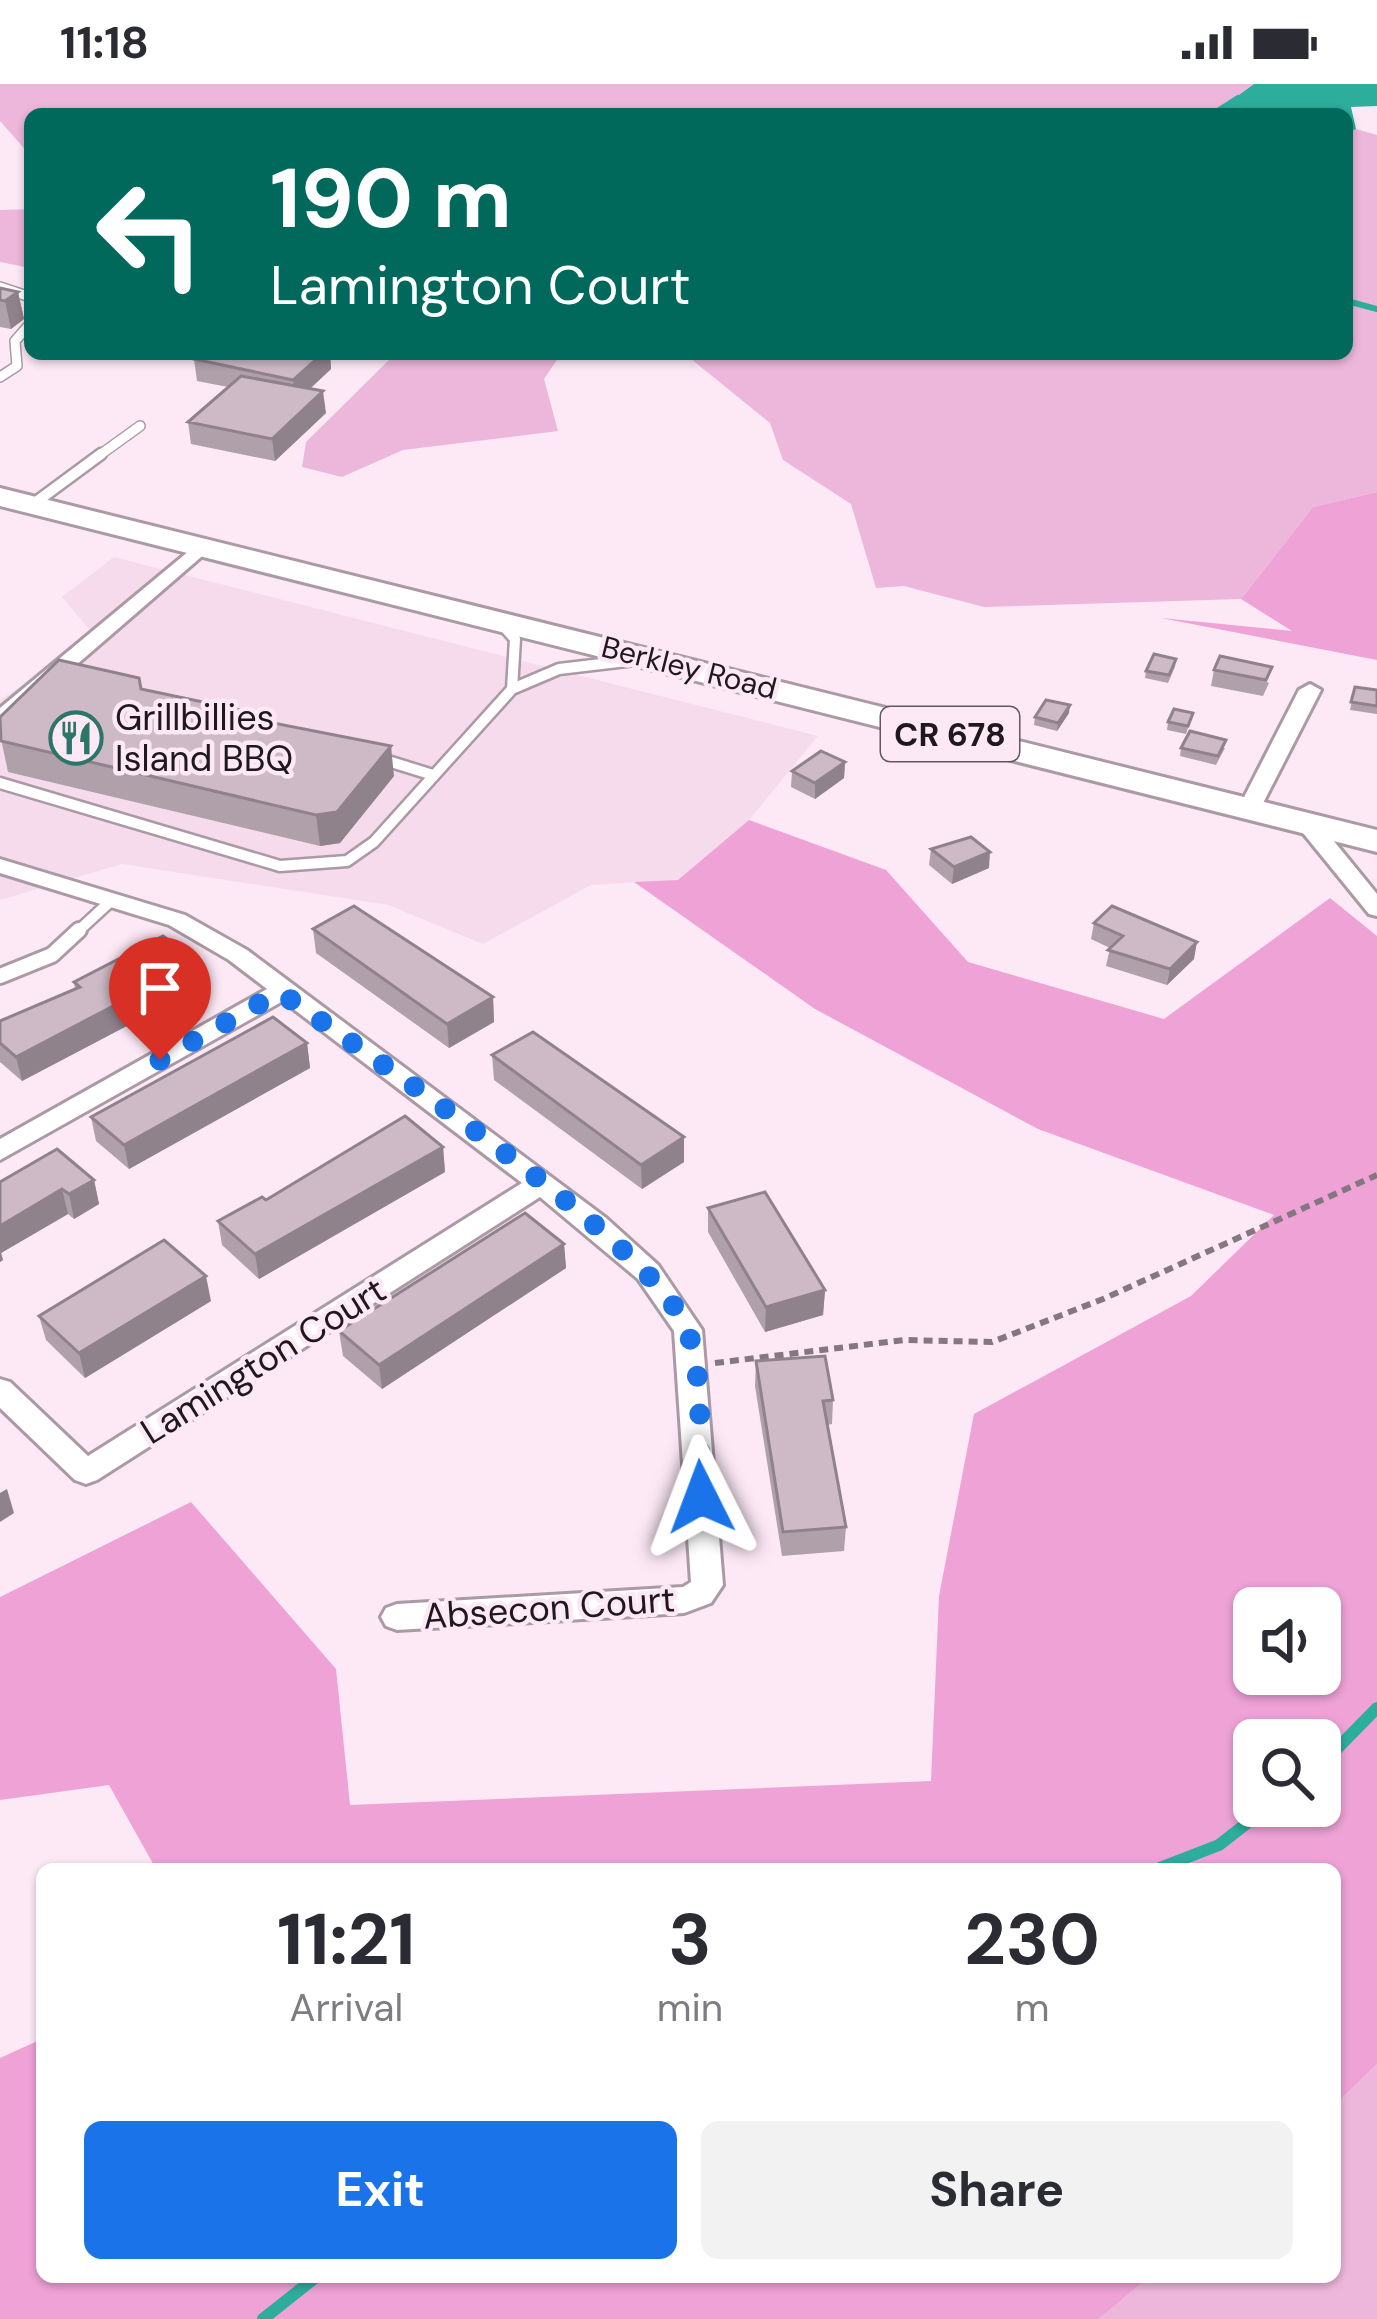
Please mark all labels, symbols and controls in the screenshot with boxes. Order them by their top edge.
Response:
text: 11:18 [60,13,149,72]
text: 190 m [270,144,512,253]
icon: left [72,156,228,312]
text: Lamington Court [270,250,691,321]
street label: Berkley Road [598,627,781,708]
place label: Grillbillies Island BBQ [115,694,293,782]
road number: CR 678 [881,707,1019,761]
restaurant icon: Grillbillies Island BBQ [48,710,104,766]
pin [109,937,211,1060]
icon: arrive [127,955,193,1021]
street label: Lamington Court [132,1266,395,1455]
position arrow [638,1434,764,1560]
street label: Absecon Court [422,1575,677,1640]
map controls [1233,1587,1341,1827]
button: sound [1233,1587,1341,1695]
button: search [1233,1719,1341,1827]
text: 11:21 [277,1893,416,1986]
text: 3 [668,1893,712,1986]
text: 230 [964,1893,1100,1986]
text: Arrival [290,1982,403,2033]
text: min [657,1982,723,2033]
text: m [1015,1982,1049,2033]
button: Exit [84,2121,677,2259]
button: Share [701,2121,1293,2259]

